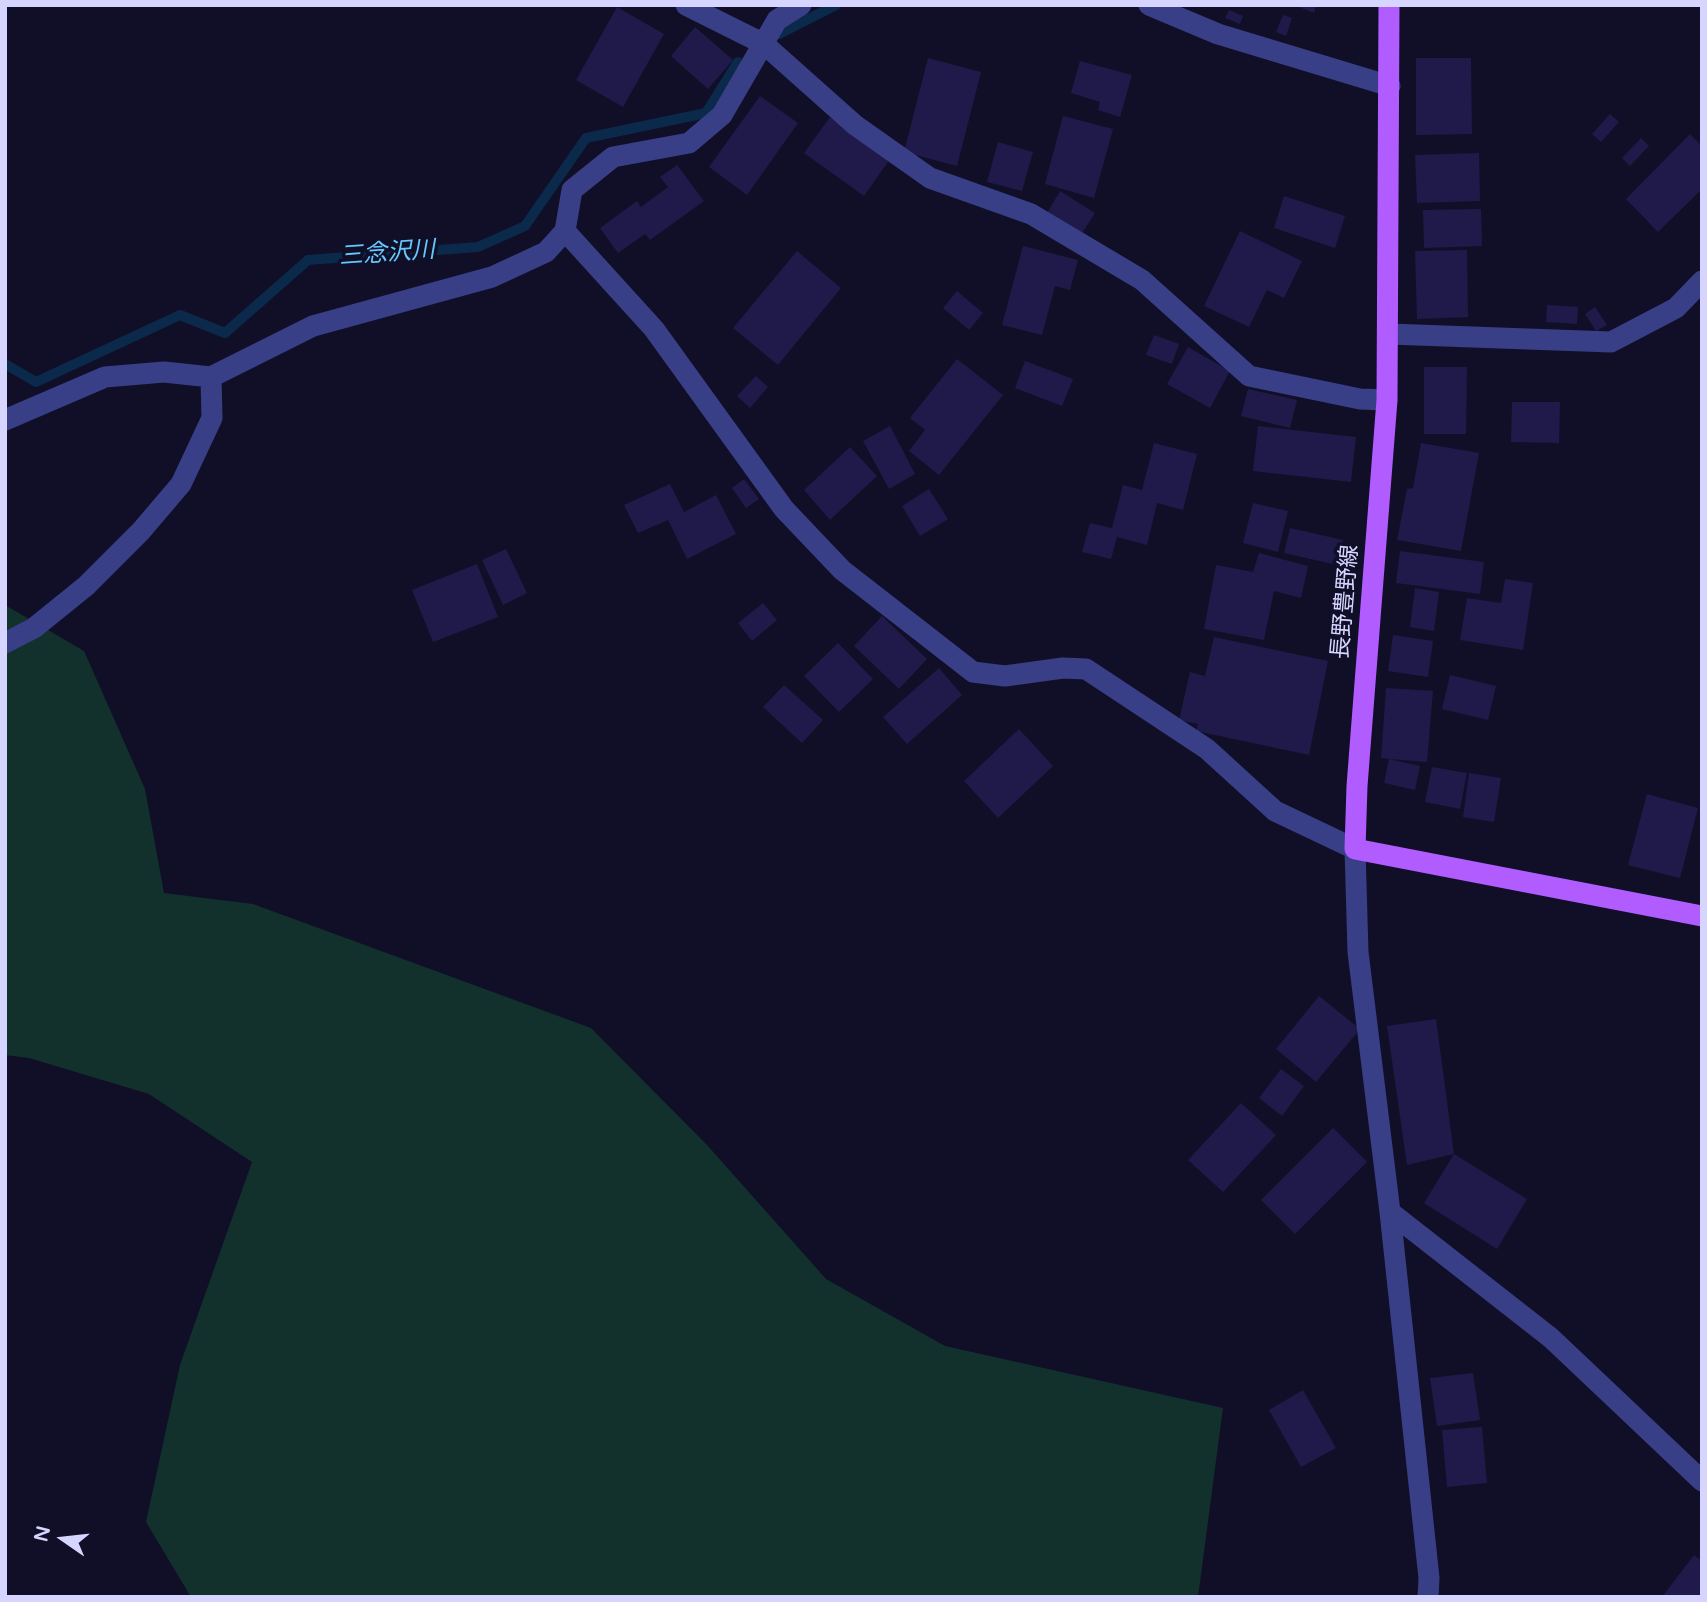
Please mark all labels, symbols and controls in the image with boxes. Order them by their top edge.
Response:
water label: 三念沢川 [338,236,436,272]
street label: 長野豊野線 [1327,544,1365,660]
north arrow [28,1504,98,1574]
text: N [30,1524,55,1544]

